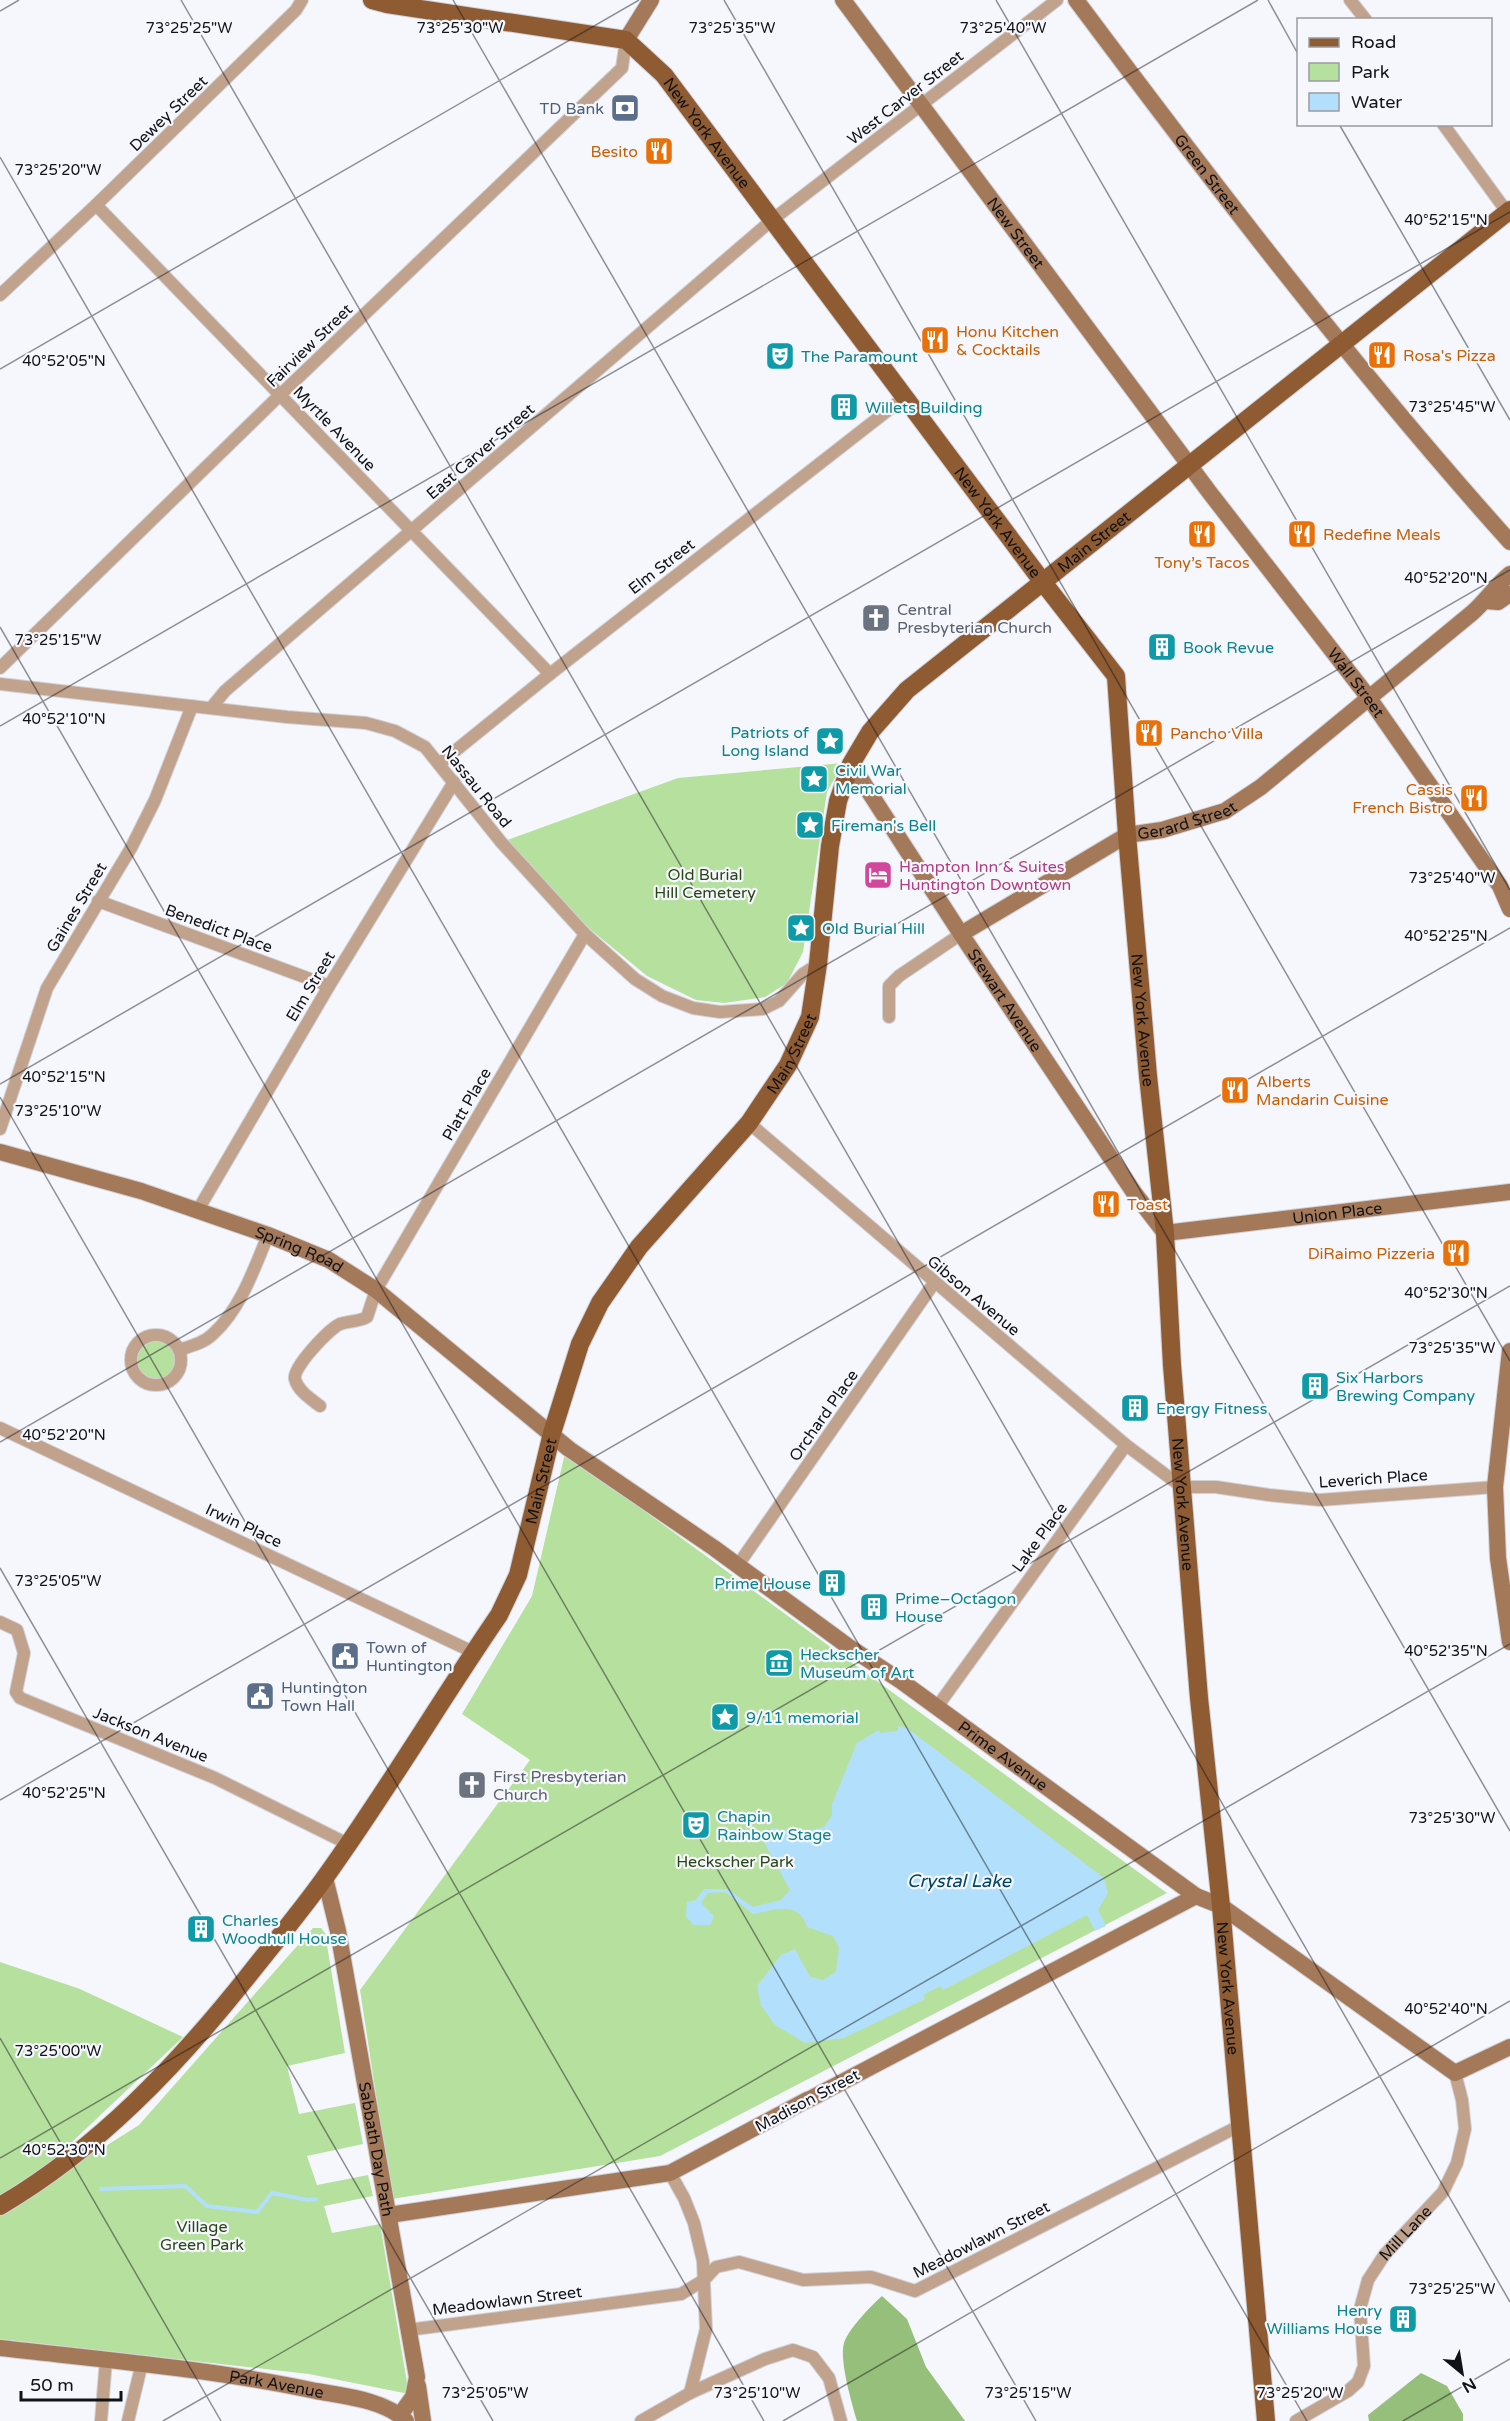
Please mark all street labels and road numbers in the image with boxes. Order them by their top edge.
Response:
street label: West Carver Street [843,46,968,149]
street label: Dewey Street [126,72,212,156]
street label: New York Avenue [658,74,754,193]
street label: Green Street [1170,130,1244,219]
street label: New Street [982,193,1049,273]
street label: Fairview Street [263,300,357,392]
street label: Myrtle Avenue [289,382,380,475]
street label: East Carver Street [423,399,539,504]
street label: New York Avenue [949,463,1045,582]
street label: Main Street [1054,507,1135,577]
street label: Elm Street [624,535,699,599]
street label: Wall Street [1323,644,1389,722]
street label: Nassau Road [437,741,516,832]
street label: Gerard Street [1136,797,1241,844]
street label: Gaines Street [42,859,112,956]
street label: Benedict Place [162,900,275,958]
street label: Stewart Avenue [963,945,1046,1056]
street label: Elm Street [282,948,340,1025]
street label: New York Avenue [1126,953,1158,1088]
street label: Main Street [762,1011,821,1098]
street label: Platt Place [438,1064,496,1145]
street label: Union Place [1291,1198,1383,1229]
street label: Spring Road [252,1222,347,1278]
street label: Gibson Avenue [923,1251,1024,1340]
street label: Orchard Place [785,1366,863,1465]
street label: Main Street [521,1436,561,1527]
street label: New York Avenue [1167,1437,1198,1572]
street label: Leverich Place [1318,1465,1428,1493]
street label: Irwin Place [202,1499,285,1552]
street label: Lake Place [1008,1499,1072,1576]
street label: Jackson Avenue [90,1703,211,1767]
street label: Prime Avenue [954,1717,1051,1796]
street label: New York Avenue [1211,1921,1243,2056]
street label: Madison Street [752,2065,863,2137]
street label: Sabbath Day Path [354,2080,397,2218]
street label: Meadowlawn Street [910,2197,1053,2283]
street label: Mill Lane [1375,2202,1436,2265]
street label: Meadowlawn Street [431,2282,583,2320]
street label: Park Avenue [228,2367,325,2403]

